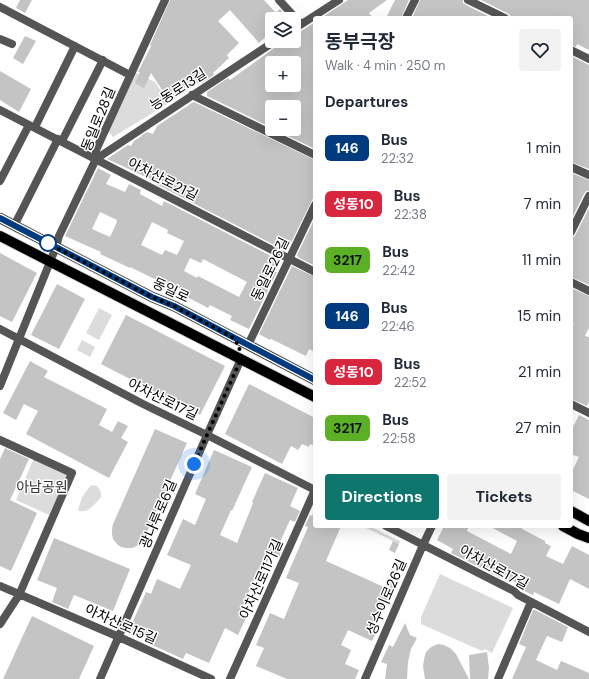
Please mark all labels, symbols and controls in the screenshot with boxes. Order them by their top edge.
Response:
map controls [265,12,301,136]
button: layers [265,12,301,48]
text: 동부극장 [325,29,395,54]
button: heart [519,29,561,71]
button: + [265,56,301,92]
text: Walk · 4 min · 250 m [325,57,445,74]
street label: 능동로13길 [146,64,210,114]
street label: 동일로28길 [77,84,119,154]
text: Departures [325,92,408,112]
button: − [265,100,301,136]
text: Bus [381,130,408,150]
text: 1 min [527,138,561,158]
text: 146 [335,139,359,157]
text: 22:32 [381,150,414,167]
street label: 아차산로21길 [125,154,201,204]
text: Bus [394,186,421,206]
text: 7 min [523,194,561,214]
text: 성동10 [333,195,374,213]
text: 22:38 [394,206,427,223]
unlabelled marker [39,234,57,252]
street label: 동일로26길 [247,234,293,304]
text: Bus [382,242,409,262]
text: 11 min [522,250,561,270]
text: 3217 [333,251,362,269]
text: 22:42 [382,262,415,279]
street label: 동일로 [150,274,192,306]
text: Bus [381,298,408,318]
text: 15 min [518,306,561,326]
text: 146 [335,307,359,325]
text: 22:46 [381,318,415,335]
text: Bus [394,354,421,374]
text: 21 min [518,362,561,382]
text: 성동10 [333,363,374,381]
street label: 아차산로17길 [125,374,201,424]
text: 22:52 [394,374,427,391]
text: Bus [382,410,409,430]
text: 27 min [515,418,561,438]
text: 3217 [333,419,362,437]
text: 22:58 [382,430,416,447]
your location [184,454,204,474]
button: Directions [325,474,439,520]
button: Tickets [447,474,561,520]
street label: 광나루로6길 [135,477,181,551]
park label: 아남공원 [16,478,68,496]
street label: 아차산로11가길 [235,536,287,622]
street label: 아차산로17길 [456,541,532,593]
street label: 성수이로26길 [362,556,410,638]
street label: 아차산로15길 [82,600,160,648]

